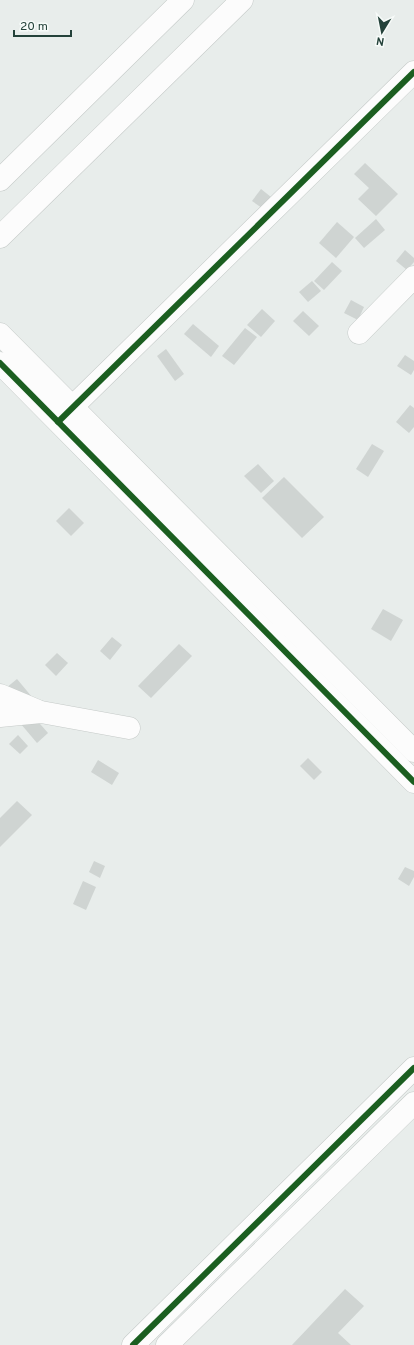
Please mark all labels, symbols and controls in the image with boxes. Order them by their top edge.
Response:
scale bar [14,12,71,38]
north arrow [362,12,402,52]
text: 20 m [20,19,48,35]
text: N [375,33,386,48]

